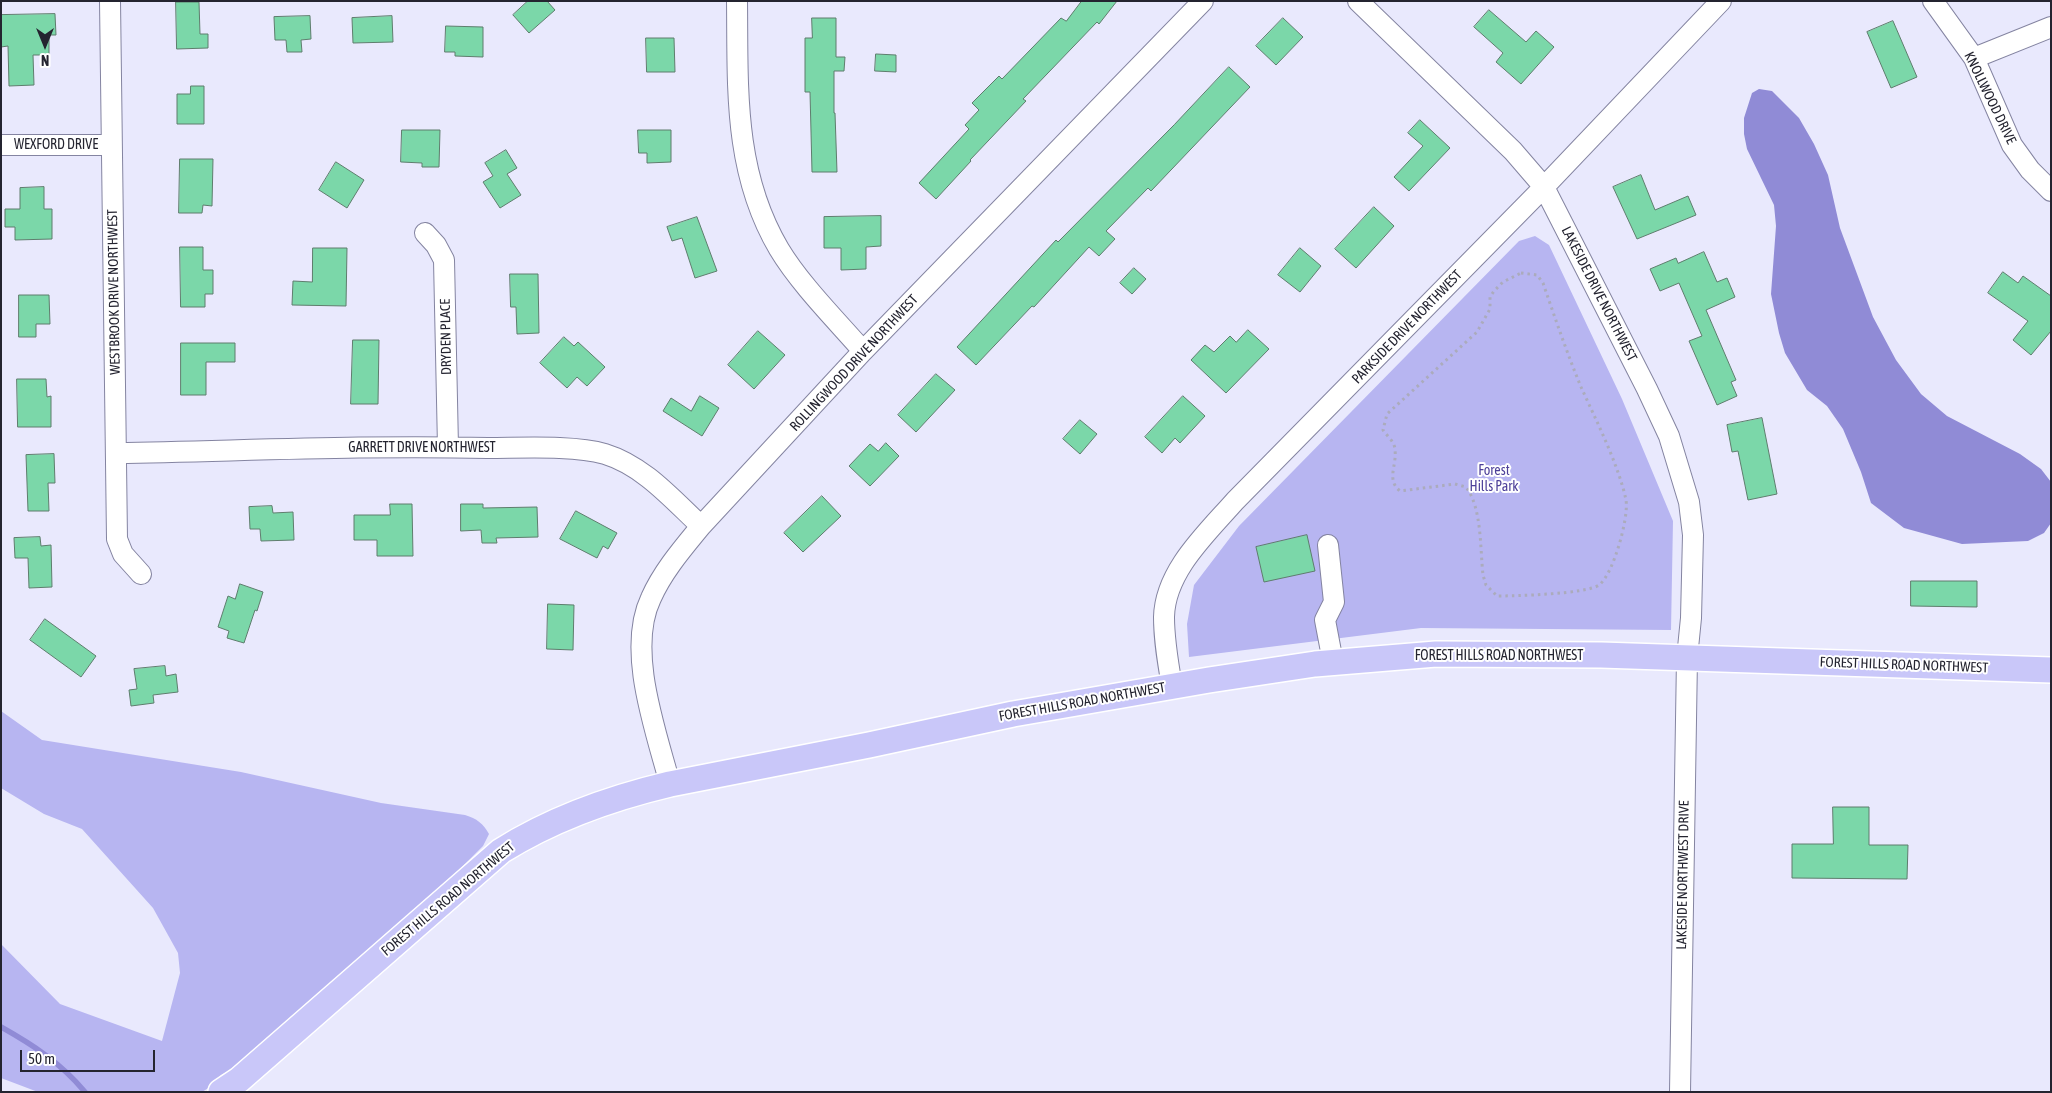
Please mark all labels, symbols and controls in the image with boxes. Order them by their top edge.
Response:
north arrow [20,20,70,70]
street label: KNOLLWOOD DRIVE [1960,49,2020,147]
text: N [41,52,49,68]
street label: WEXFORD DRIVE [14,137,98,153]
street label: WESTBROOK DRIVE NORTHWEST [104,209,124,375]
street label: LAKESIDE DRIVE NORTHWEST [1558,224,1640,364]
street label: PARKSIDE DRIVE NORTHWEST [1348,267,1466,387]
street label: ROLLINGWOOD DRIVE NORTHWEST [786,291,922,435]
street label: DRYDEN PLACE [437,299,455,375]
street label: GARRETT DRIVE NORTHWEST [348,440,496,456]
park label: Forest Hills Park [1469,463,1519,496]
street label: FOREST HILLS ROAD NORTHWEST [1415,648,1583,664]
street label: FOREST HILLS ROAD NORTHWEST [1819,654,1989,676]
street label: FOREST HILLS ROAD NORTHWEST [998,679,1166,725]
street label: LAKESIDE NORTHWEST DRIVE [1673,800,1693,950]
street label: FOREST HILLS ROAD NORTHWEST [378,838,518,960]
scale bar [22,1040,158,1072]
text: 50 m [28,1050,55,1067]

